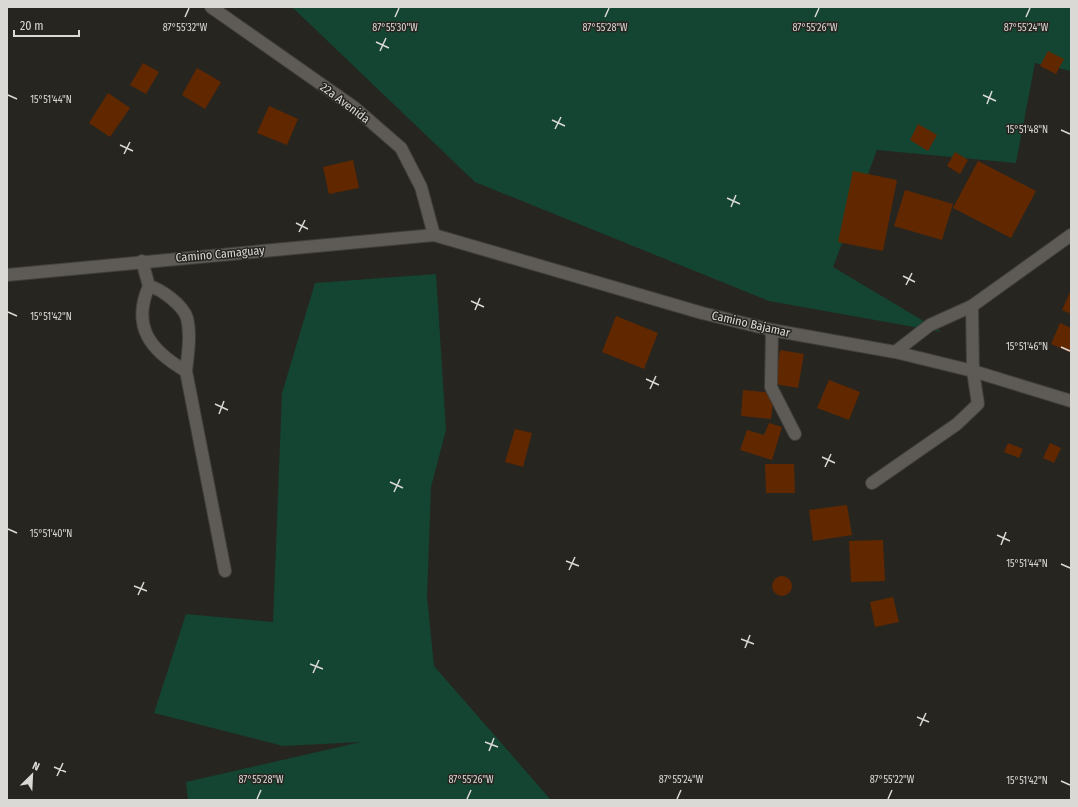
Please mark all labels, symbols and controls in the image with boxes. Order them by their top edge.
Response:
scale bar [14,12,79,38]
text: 20 m [20,19,44,33]
text: 87°55'32"W [163,22,208,34]
text: 87°55'30"W [372,22,418,34]
text: 87°55'28"W [582,22,628,34]
text: 87°55'26"W [793,22,838,34]
text: 87°55'24"W [1004,22,1049,34]
street label: 22a Avenida [317,80,373,126]
text: 15°51'44"N [30,94,72,106]
text: 15°51'48"N [1006,124,1048,136]
street label: Camino Camaguay [175,243,266,265]
street label: Camino Bajamar [710,308,792,340]
text: 15°51'42"N [30,311,72,323]
text: 15°51'46"N [1006,341,1048,353]
text: 15°51'40"N [30,528,72,540]
text: 15°51'44"N [1006,558,1048,570]
north arrow [12,755,52,795]
text: N [30,759,42,774]
text: 87°55'28"W [238,774,284,786]
text: 87°55'26"W [449,774,494,786]
text: 87°55'24"W [659,774,704,786]
text: 87°55'22"W [870,774,915,786]
text: 15°51'42"N [1006,775,1048,787]

